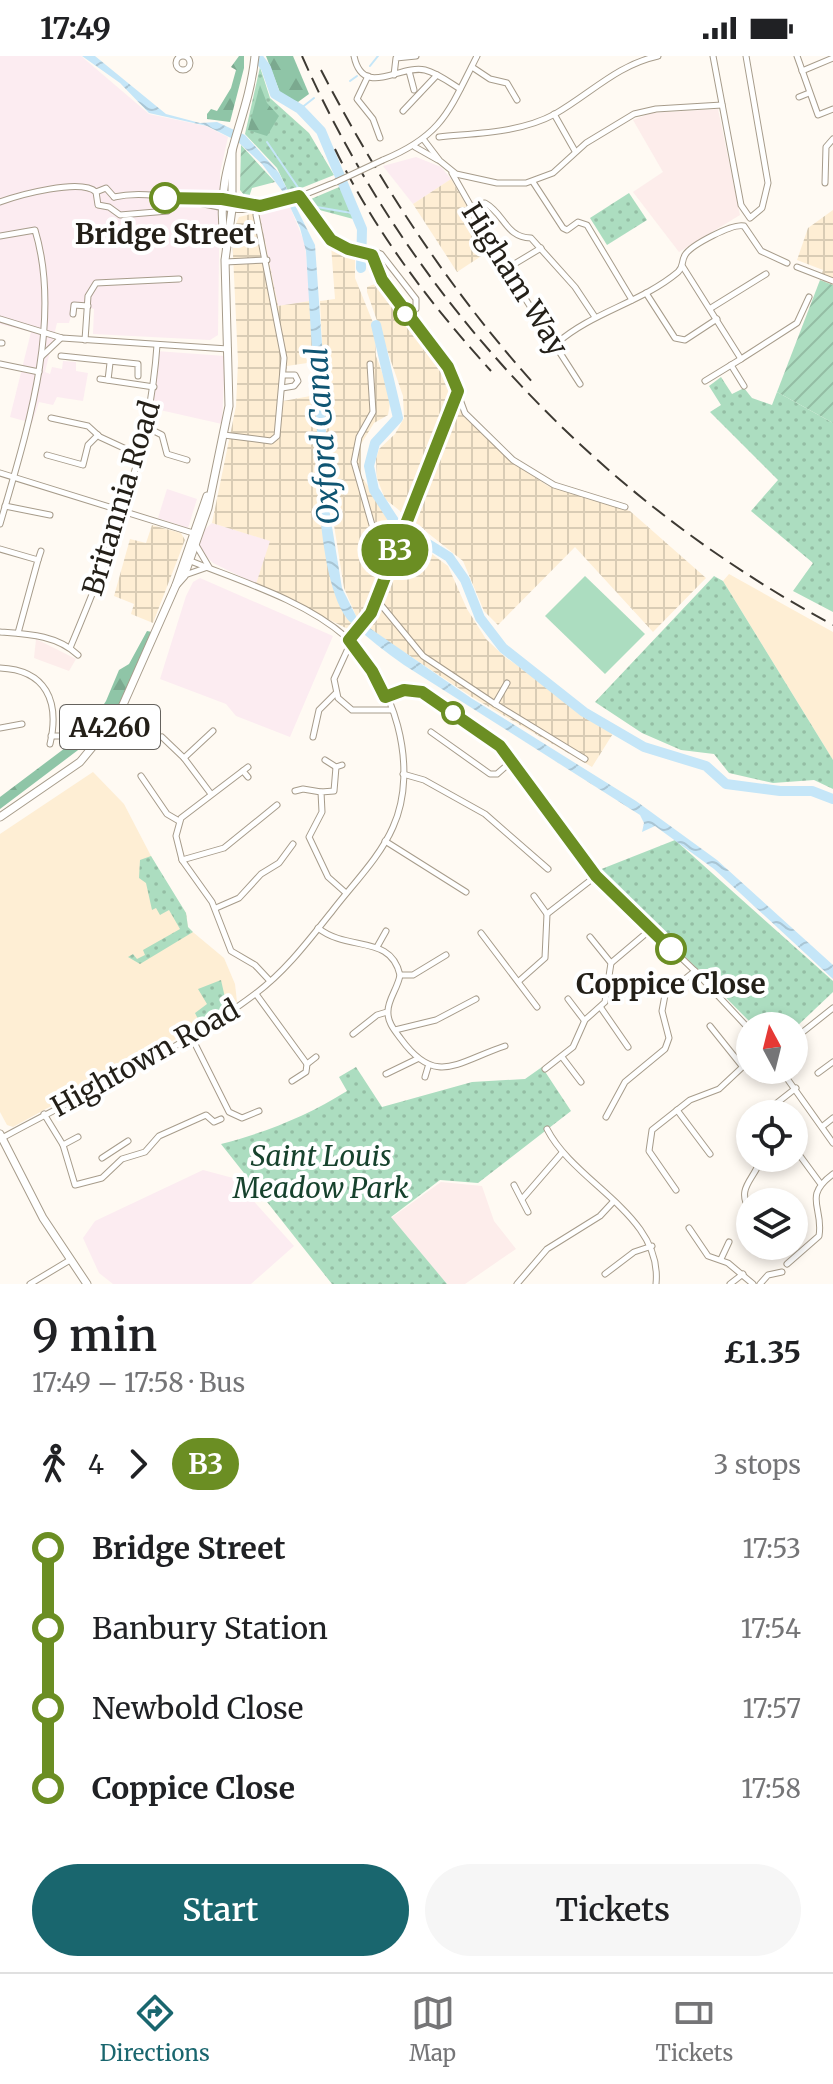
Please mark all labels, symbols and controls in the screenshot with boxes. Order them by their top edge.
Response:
text: 17:49 [40,9,111,47]
marker: Bridge Street [150,183,180,213]
street label: Higham Way [454,196,577,363]
place label: Bridge Street [75,216,255,252]
unlabelled marker [394,303,416,325]
water label: Oxford Canal [297,346,347,526]
street label: Britannia Road [74,396,168,600]
line badge: B3 [359,524,431,576]
text: B3 [377,532,413,568]
unlabelled marker [442,702,464,724]
road number: A4260 [60,705,160,749]
marker: Coppice Close [656,934,686,964]
place label: Coppice Close [576,966,766,1002]
street label: Hightown Road [45,991,246,1125]
north arrow [736,1012,808,1084]
map controls [736,1012,808,1260]
button: locate [736,1100,808,1172]
park label: Saint Louis Meadow Park [232,1138,409,1206]
button: layers [736,1188,808,1260]
text: 9 min [32,1308,157,1363]
text: £1.35 [723,1333,801,1371]
text: 17:49 – 17:58 · Bus [32,1366,245,1399]
icon: walk [32,1442,76,1486]
icon: forward [116,1442,160,1486]
text: B3 [188,1446,223,1482]
text: 4 [88,1448,104,1481]
text: 3 stops [714,1448,801,1481]
text: Bridge Street [92,1529,285,1567]
text: 17:53 [743,1532,801,1565]
text: Banbury Station [92,1609,328,1647]
text: 17:54 [741,1612,801,1645]
text: Newbold Close [92,1689,304,1727]
text: 17:57 [743,1692,801,1725]
text: Coppice Close [92,1769,295,1807]
text: 17:58 [741,1772,801,1805]
button: Start [32,1864,409,1956]
button: Tickets [425,1864,801,1956]
tab: Directions [100,1991,210,2067]
tab: Map [409,1991,456,2067]
tab: Tickets [656,1991,733,2067]

